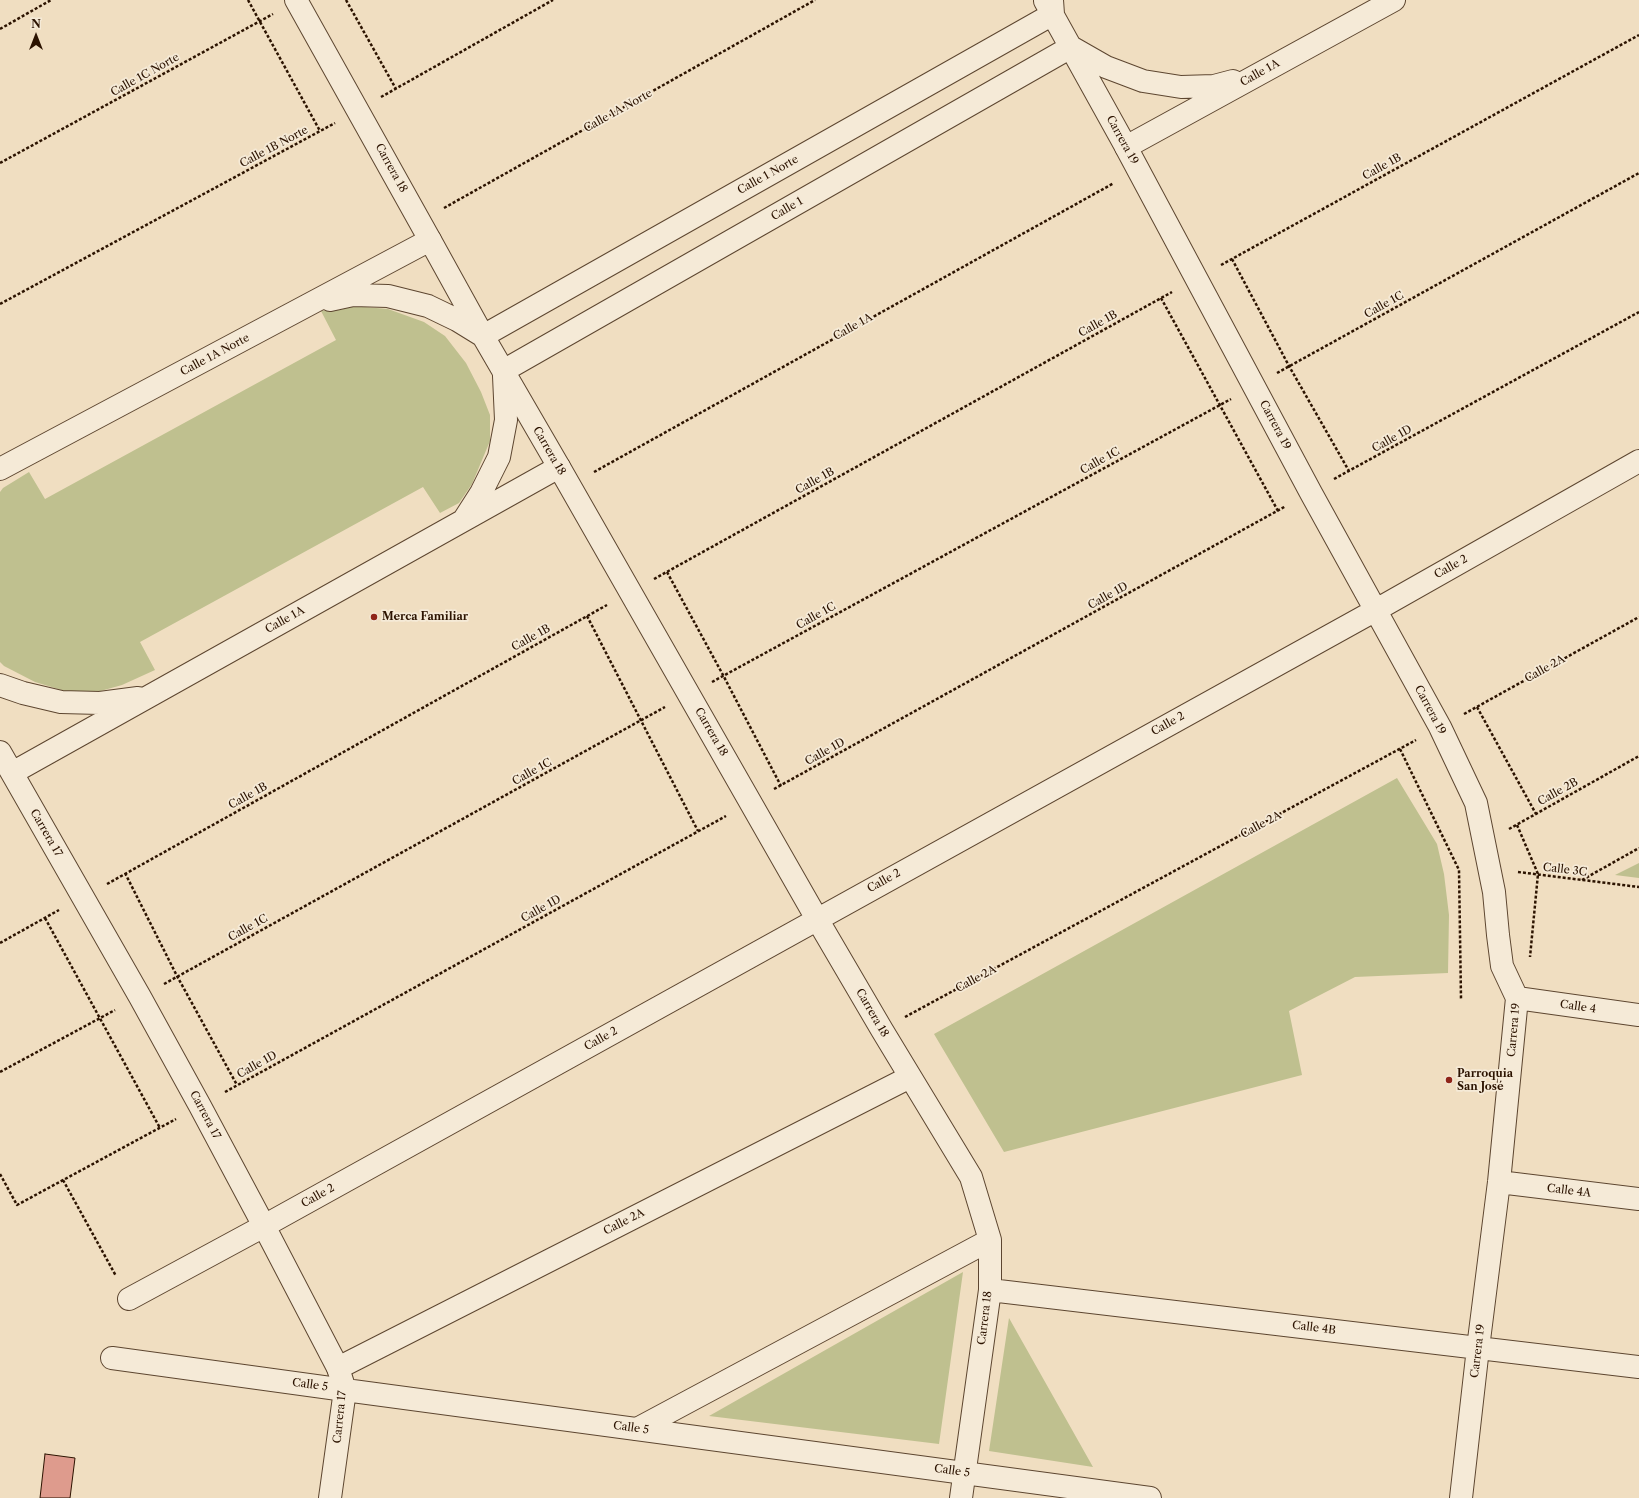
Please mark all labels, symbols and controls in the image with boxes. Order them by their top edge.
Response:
north arrow [16,16,56,56]
text: N [31,17,41,31]
street label: Calle 1C Norte [108,51,182,99]
street label: Calle 1A [1238,57,1282,89]
street label: Calle 1A Norte [581,87,655,135]
street label: Carrera 19 [1103,113,1141,167]
street label: Calle 1B Norte [238,123,310,171]
street label: Carrera 18 [372,141,410,195]
street label: Calle 1B [1360,151,1404,183]
street label: Calle 1 Norte [735,153,801,197]
street label: Calle 1 [769,195,805,223]
street label: Calle 1C [1362,289,1406,321]
street label: Calle 1B [1076,308,1120,340]
street label: Calle 1A [831,311,875,343]
street label: Calle 1A Norte [178,331,252,379]
street label: Carrera 19 [1257,398,1293,452]
street label: Calle 1D [1370,423,1414,455]
street label: Carrera 18 [530,424,568,478]
street label: Calle 1C [1078,445,1122,477]
street label: Calle 1B [793,465,837,497]
street label: Calle 2 [1432,552,1470,582]
street label: Calle 1D [1086,580,1130,612]
street label: Calle 1C [794,600,838,632]
street label: Calle 1A [263,604,307,636]
place label: Merca Familiar [382,610,468,624]
marker: Merca Familiar [369,612,379,622]
street label: Calle 1B [509,622,553,654]
street label: Calle 2A [1522,652,1568,686]
street label: Carrera 19 [1412,683,1448,737]
street label: Carrera 18 [692,705,730,759]
street label: Calle 2 [1149,709,1187,739]
street label: Calle 1D [803,736,847,768]
street label: Calle 1C [510,756,554,788]
street label: Calle 2B [1536,776,1580,808]
street label: Calle 1B [226,780,270,812]
street label: Carrera 17 [27,807,65,859]
street label: Calle 2A [1238,809,1284,841]
street label: Calle 3C [1542,861,1588,879]
street label: Calle 2 [865,866,903,896]
street label: Calle 1D [519,893,563,925]
street label: Calle 1C [226,912,270,944]
street label: Calle 2A [953,963,999,995]
street label: Carrera 18 [853,986,891,1040]
street label: Calle 4 [1559,998,1597,1016]
street label: Carrera 19 [1505,1003,1523,1057]
street label: Calle 2 [582,1024,620,1054]
street label: Calle 1D [235,1049,279,1081]
place label: Parroquia San José [1457,1067,1513,1093]
marker: Parroquia San José [1444,1075,1454,1085]
street label: Carrera 17 [187,1089,223,1141]
street label: Calle 2 [299,1181,337,1211]
street label: Calle 4A [1546,1182,1592,1200]
street label: Calle 2A [601,1206,647,1238]
street label: Carrera 18 [975,1290,995,1346]
street label: Calle 4B [1291,1319,1337,1337]
street label: Carrera 19 [1468,1323,1488,1379]
street label: Calle 5 [291,1376,329,1394]
street label: Carrera 17 [331,1390,349,1444]
street label: Calle 5 [612,1419,650,1437]
street label: Calle 5 [933,1462,971,1480]

